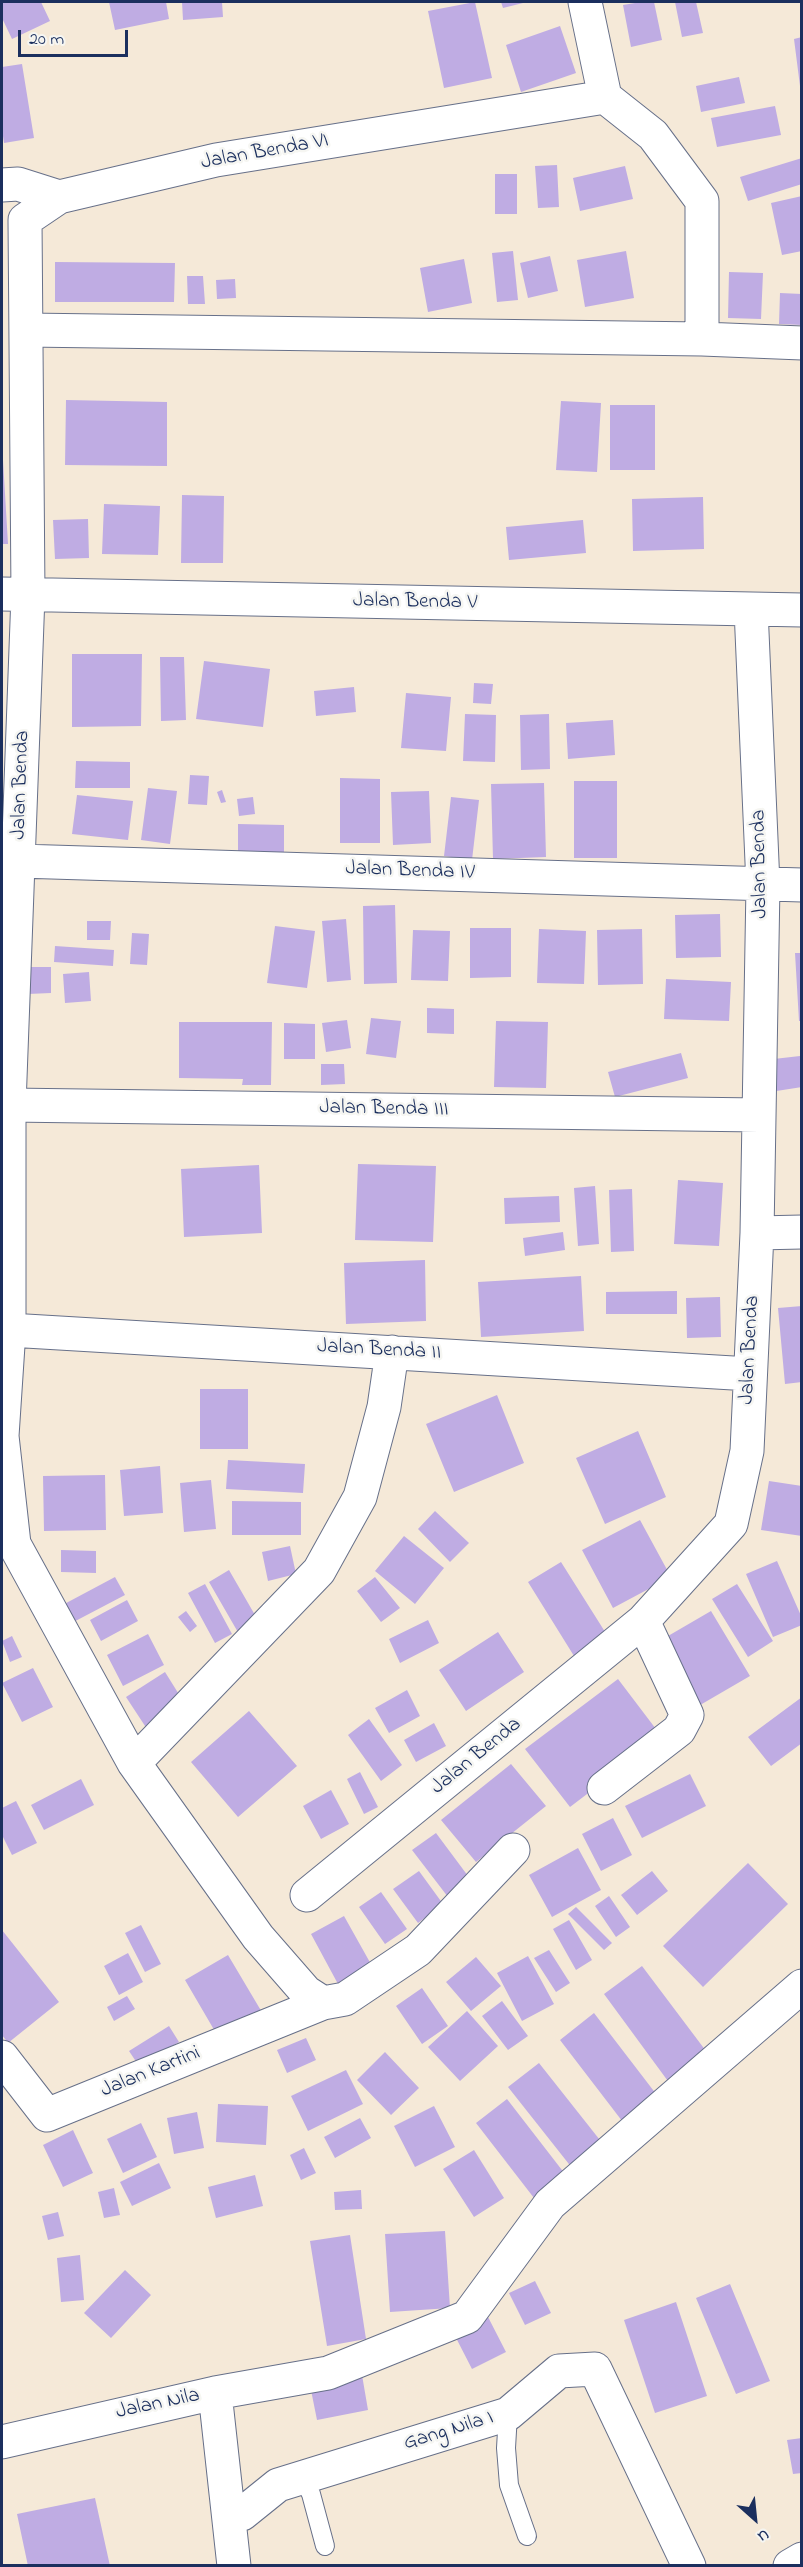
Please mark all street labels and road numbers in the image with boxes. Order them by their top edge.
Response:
street label: Jalan Benda VI [199,129,331,177]
street label: Jalan Benda V [353,589,477,617]
street label: Jalan Benda [8,730,36,840]
street label: Jalan Benda [747,809,775,919]
street label: Jalan Benda IV [345,857,475,887]
street label: Jalan Benda III [319,1096,449,1124]
street label: Jalan Benda [736,1295,766,1405]
street label: Jalan Benda II [316,1335,442,1367]
street label: Jalan Benda [427,1713,527,1801]
street label: Jalan Kartini [98,2042,204,2104]
street label: Jalan Nila [114,2384,202,2426]
street label: Gang Nila I [401,2406,497,2458]

